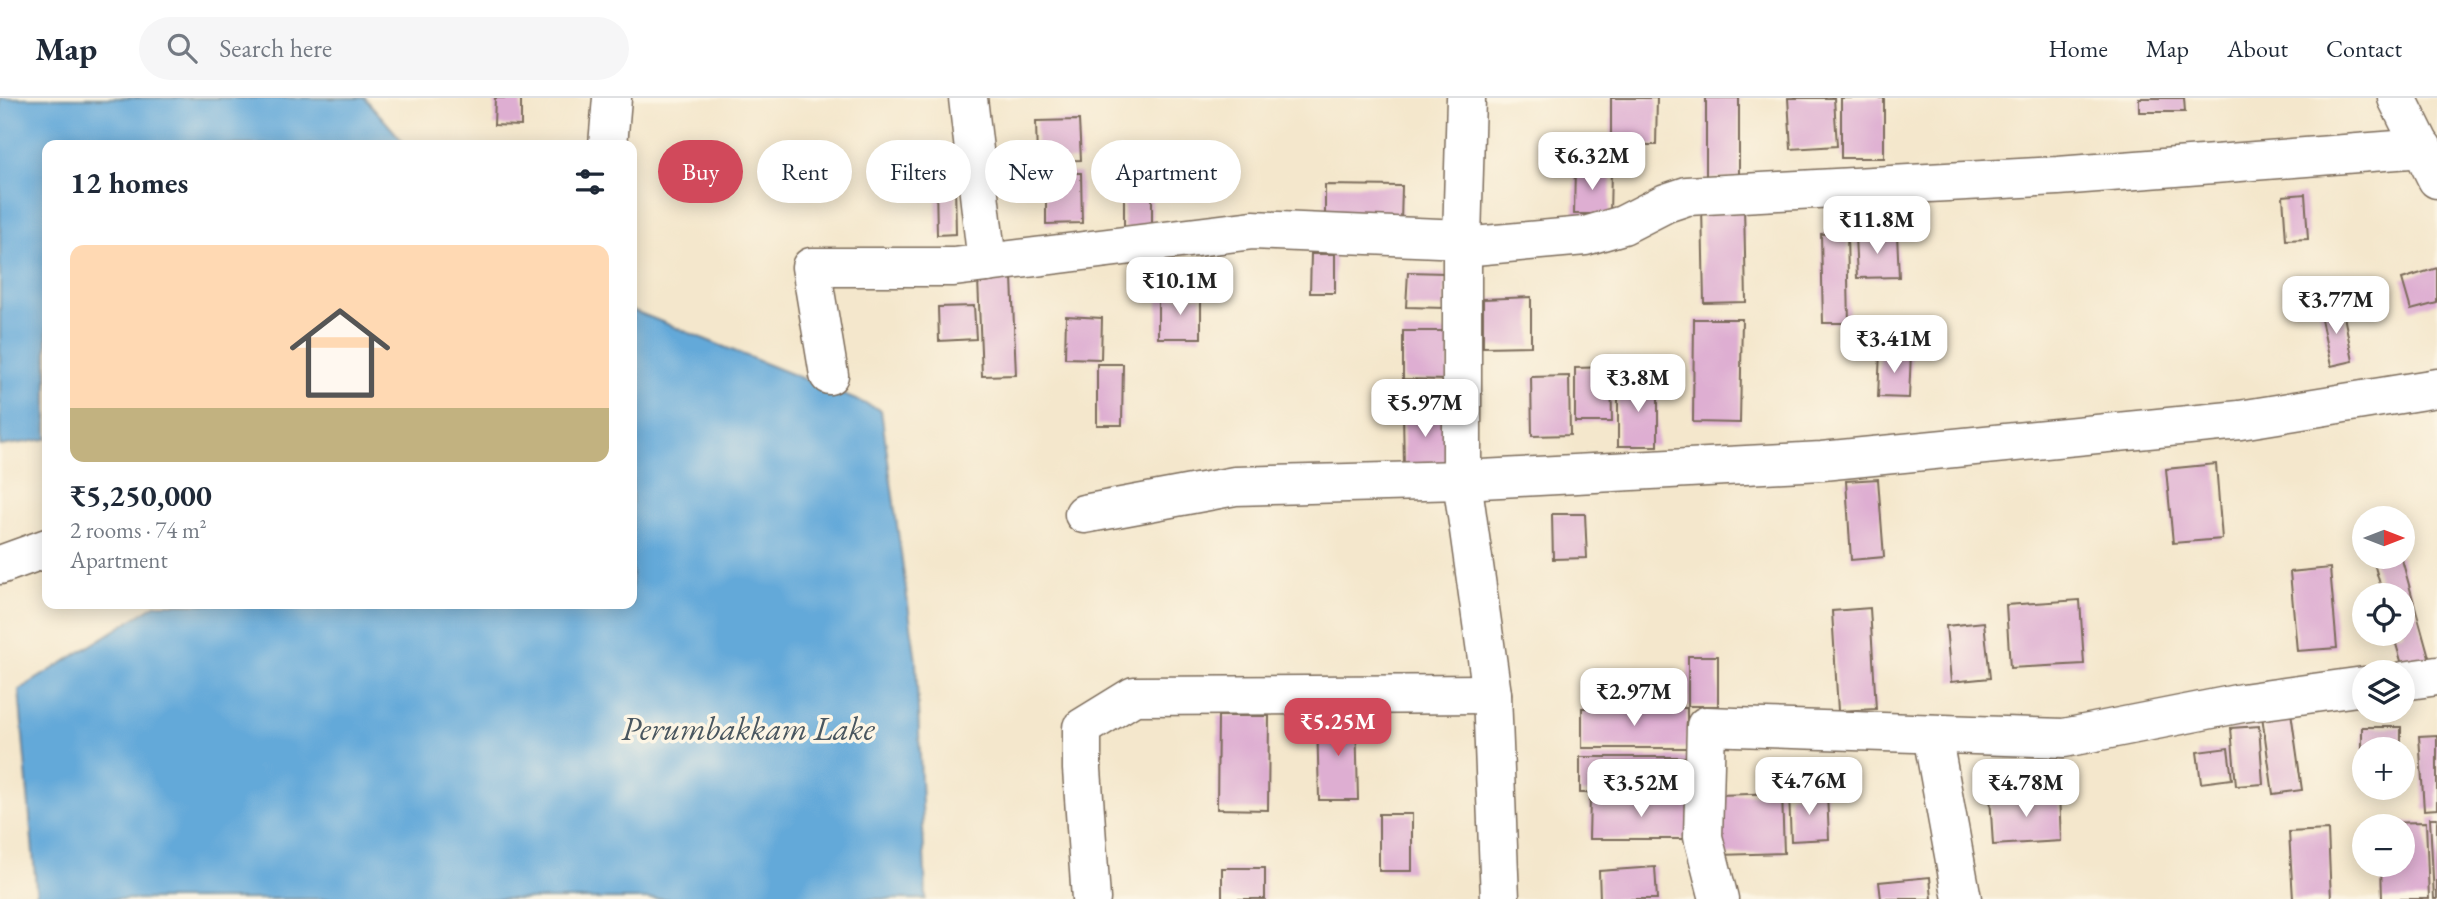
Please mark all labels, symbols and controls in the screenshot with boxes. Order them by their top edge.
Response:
search box [139,17,629,80]
text: Map [35,27,97,70]
icon: search [163,29,201,67]
text: Search here [219,31,332,65]
text: Home [2048,33,2108,64]
text: Map [2146,33,2189,64]
text: About [2227,33,2288,64]
text: Contact [2326,33,2402,64]
pin: ₹6.32M [1535,132,1649,192]
chip: Buy [658,140,743,203]
chip: Rent [757,140,852,203]
chip: Filters [866,140,971,203]
chip: New [985,140,1077,203]
chip: Apartment [1091,140,1241,203]
text: ₹6.32M [1554,140,1630,170]
text: 12 homes [70,163,188,202]
icon: filters [571,163,609,201]
pin: ₹11.8M [1820,197,1934,256]
text: ₹11.8M [1839,204,1915,234]
pin: ₹10.1M [1123,258,1237,317]
text: ₹10.1M [1142,265,1218,295]
pin: ₹3.77M [2279,276,2393,336]
text: ₹3.77M [2298,284,2374,314]
icon: home [277,290,403,416]
pin: ₹3.41M [1837,316,1951,375]
text: ₹3.41M [1856,323,1932,353]
pin: ₹3.8M [1589,354,1687,414]
text: ₹3.8M [1606,362,1670,392]
pin: ₹5.97M [1368,380,1482,439]
text: ₹5.97M [1387,387,1463,417]
text: ₹5,250,000 [70,476,212,515]
north arrow [2352,506,2415,569]
map controls [2352,506,2415,877]
text: 2 rooms · 74 m² [70,515,207,545]
text: Apartment [70,545,168,575]
button: locate [2352,583,2415,646]
button: layers [2352,660,2415,723]
pin: ₹2.97M [1577,668,1691,728]
text: ₹2.97M [1596,676,1672,706]
pin: ₹5.25M [1281,698,1395,758]
text: ₹5.25M [1300,706,1376,736]
water label: Perumbakkam Lake [621,707,876,750]
button: + [2352,737,2415,800]
pin: ₹4.76M [1752,758,1866,817]
pin: ₹3.52M [1584,760,1698,819]
pin: ₹4.78M [1969,760,2083,819]
text: ₹4.76M [1771,765,1847,795]
text: ₹3.52M [1603,767,1679,797]
text: ₹4.78M [1988,767,2064,797]
button: − [2352,814,2415,877]

